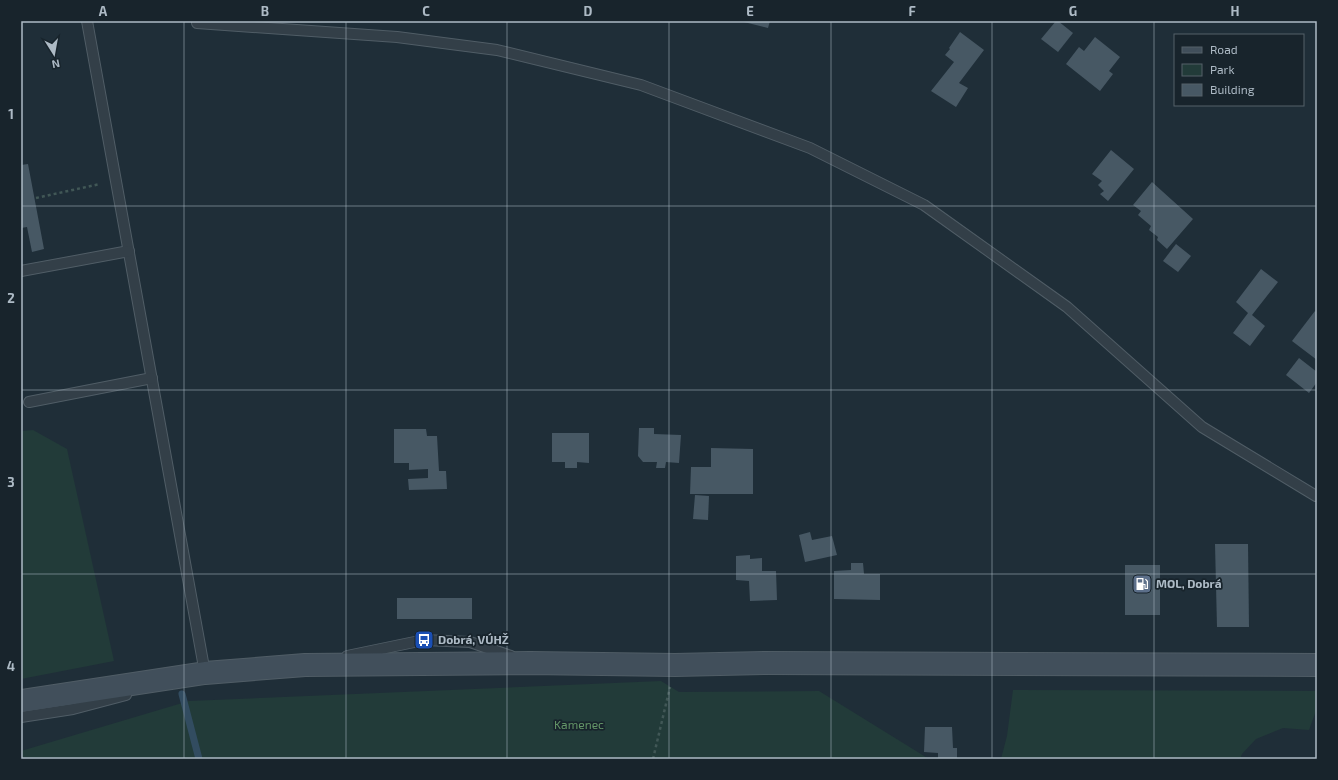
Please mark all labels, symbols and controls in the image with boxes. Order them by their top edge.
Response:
text: A [99,3,108,19]
text: B [261,3,269,19]
text: C [422,3,430,19]
text: D [584,3,593,19]
text: E [746,3,754,19]
text: F [908,3,916,19]
text: G [1069,3,1077,19]
text: H [1231,3,1240,19]
north arrow [34,34,74,74]
legend [1174,34,1304,106]
text: Road [1210,42,1238,56]
text: N [51,57,61,71]
text: Park [1210,62,1235,76]
text: Building [1210,82,1255,96]
text: 1 [8,106,14,122]
text: 2 [7,290,15,306]
text: 3 [7,474,15,490]
fuel station icon: MOL, Dobrá [1131,573,1153,595]
place label: MOL, Dobrá [1156,576,1222,590]
bus stop icon: Dobrá, VÚHŽ [413,629,435,651]
place label: Dobrá, VÚHŽ [438,632,509,646]
text: 4 [7,658,15,674]
park label: Kamenec [554,717,604,731]

